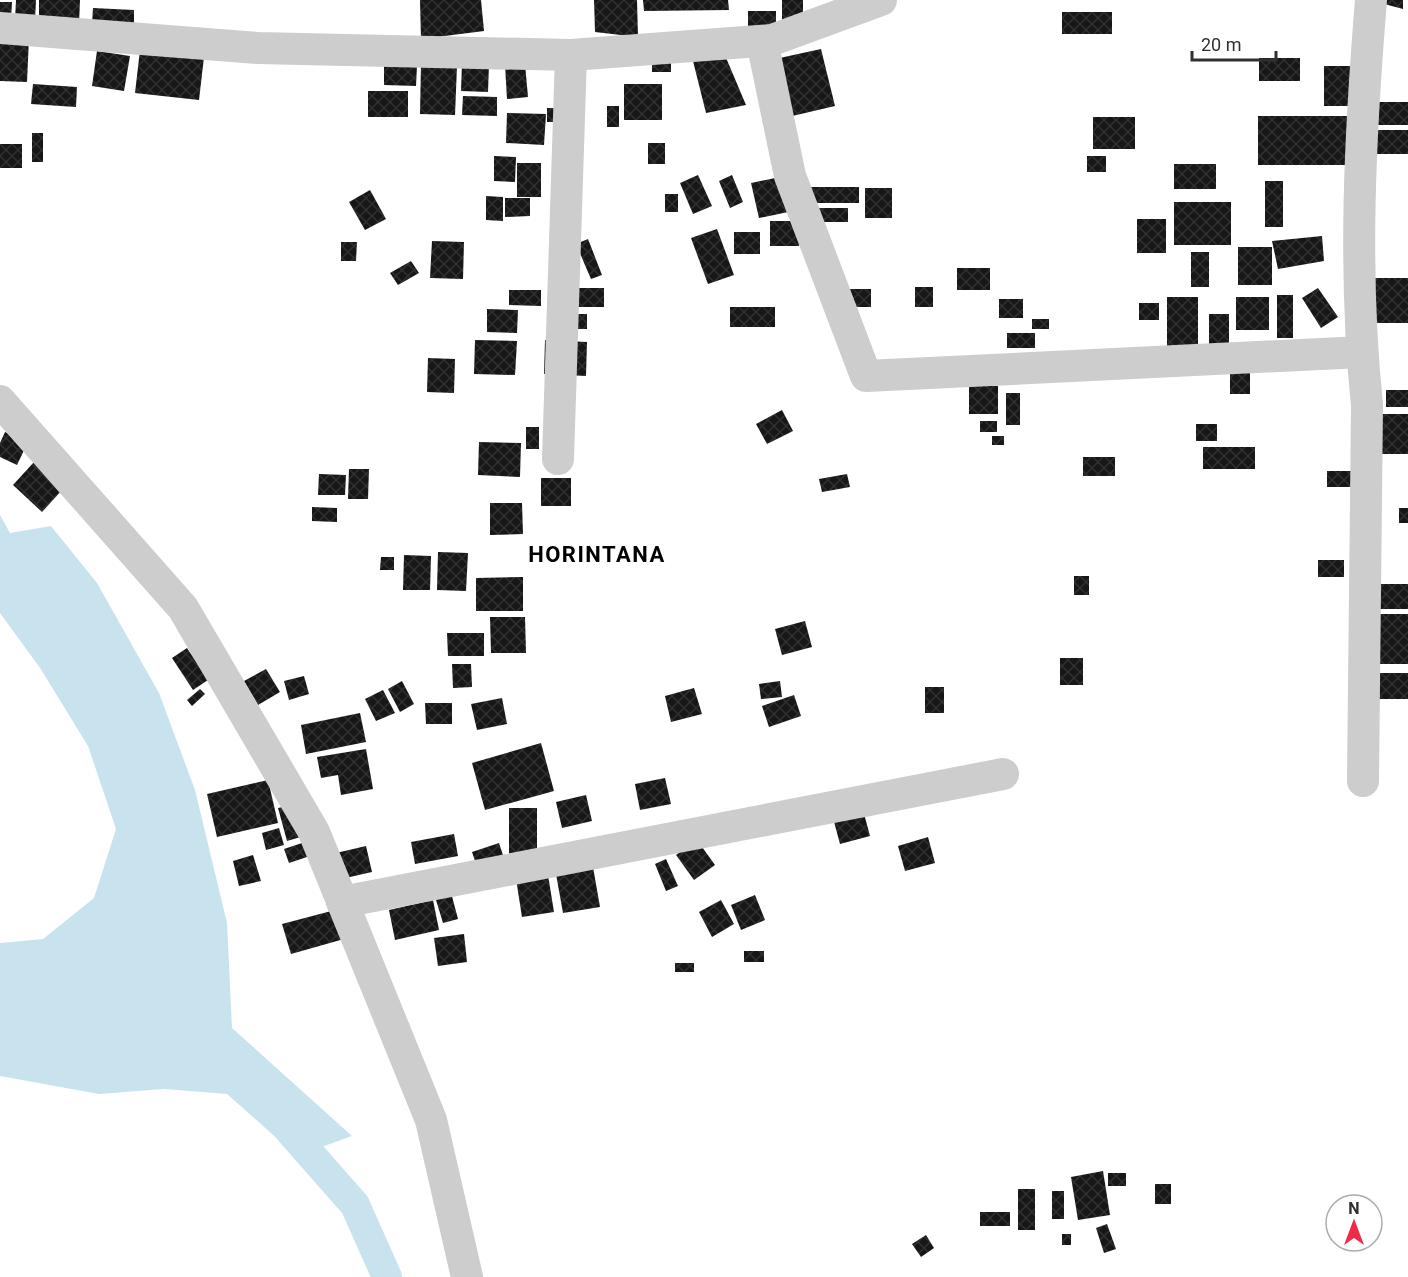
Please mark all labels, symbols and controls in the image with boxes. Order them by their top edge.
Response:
scale bar [1192,24,1276,62]
text: 20 m [1201,34,1241,55]
district label: HORINTANA [528,542,666,567]
north arrow [1324,1193,1384,1253]
text: N [1348,1199,1360,1218]

